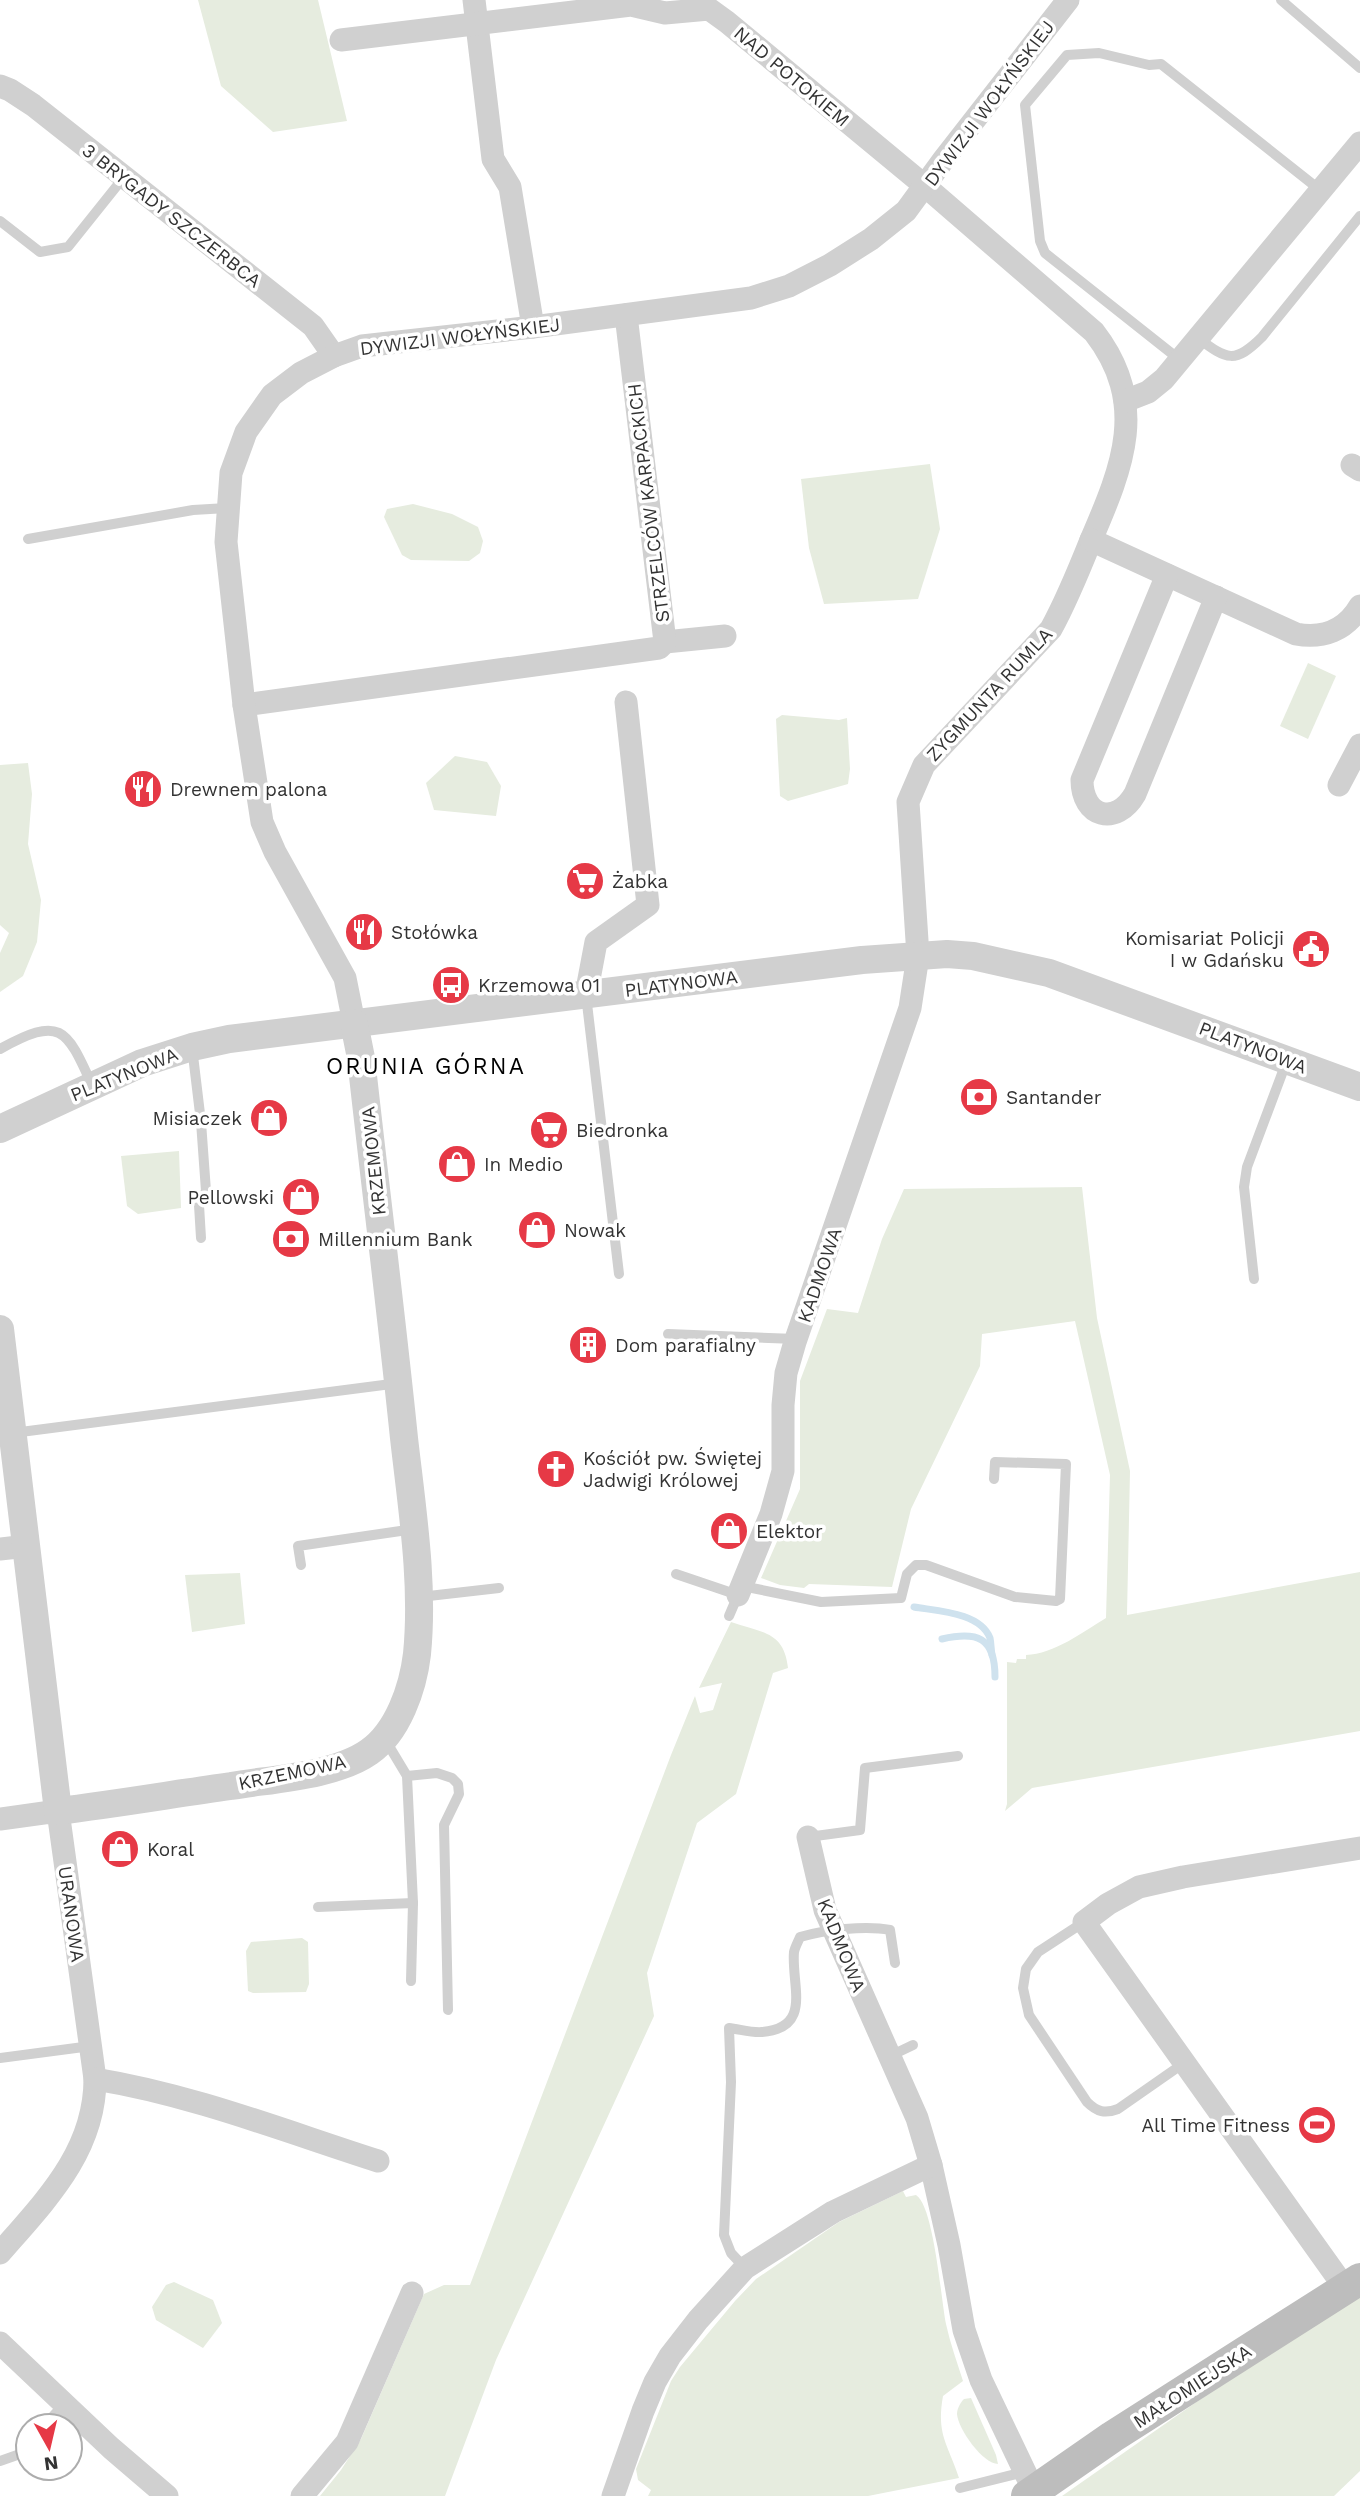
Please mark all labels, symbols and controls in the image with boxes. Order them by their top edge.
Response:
street label: DYWIZJI WOŁYŃSKIEJ [919,16,1059,191]
street label: NAD POTOKIEM [729,21,854,131]
street label: 3 BRYGADY SZCZERBCA [78,138,266,293]
street label: DYWIZJI WOŁYŃSKIEJ [358,313,562,360]
street label: STRZELCÓW KARPACKICH [622,382,675,624]
street label: ZYGMUNTA RUMLA [922,623,1057,766]
restaurant icon: Drewnem palona [122,768,164,810]
place label: Drewnem palona [170,778,328,801]
supermarket icon: Żabka [564,860,606,902]
place label: Żabka [612,870,668,893]
restaurant icon: Stołówka [343,911,385,953]
place label: Stołówka [391,921,478,944]
place label: Komisariat Policji I w Gdańsku [1125,927,1284,972]
public building icon: Komisariat Policji I w Gdańsku [1290,928,1332,970]
bus stop icon: Krzemowa 01 [430,964,472,1006]
street label: PLATYNOWA [623,965,739,1002]
place label: Krzemowa 01 [478,974,600,997]
street label: PLATYNOWA [1196,1016,1310,1079]
street label: PLATYNOWA [67,1042,182,1106]
district label: ORUNIA GÓRNA [326,1052,526,1080]
bank icon: Santander [958,1076,1000,1118]
place label: Santander [1006,1086,1102,1109]
shop icon: Misiaczek [248,1097,290,1139]
street label: KRZEMOWA [356,1105,391,1217]
place label: Misiaczek [153,1107,242,1130]
supermarket icon: Biedronka [528,1109,570,1151]
place label: Biedronka [576,1119,669,1142]
shop icon: In Medio [436,1143,478,1185]
place label: In Medio [484,1153,563,1176]
shop icon: Pellowski [280,1176,322,1218]
place label: Pellowski [187,1186,274,1209]
shop icon: Nowak [516,1209,558,1251]
bank icon: Millennium Bank [270,1218,312,1260]
place label: Nowak [564,1219,626,1242]
street label: KADMOWA [792,1224,847,1326]
place label: Millennium Bank [318,1228,473,1251]
building icon: Dom parafialny [567,1324,609,1366]
place label: Dom parafialny [615,1334,756,1357]
place label: Kościół pw. Świętej Jadwigi Królowej [583,1447,762,1492]
church icon: Kościół pw. Świętej Jadwigi Królowej [535,1448,577,1490]
shop icon: Elektor [708,1510,750,1552]
place label: Elektor [756,1520,823,1543]
street label: KRZEMOWA [236,1750,348,1795]
shop icon: Koral [99,1828,141,1870]
place label: Koral [147,1838,194,1861]
street label: URANOWA [53,1865,90,1964]
street label: KADMOWA [812,1895,871,1996]
sports icon: All Time Fitness [1296,2104,1338,2146]
place label: All Time Fitness [1141,2114,1290,2137]
street label: MAŁOMIEJSKA [1129,2339,1256,2433]
north arrow [14,2412,84,2482]
text: N [43,2451,60,2476]

